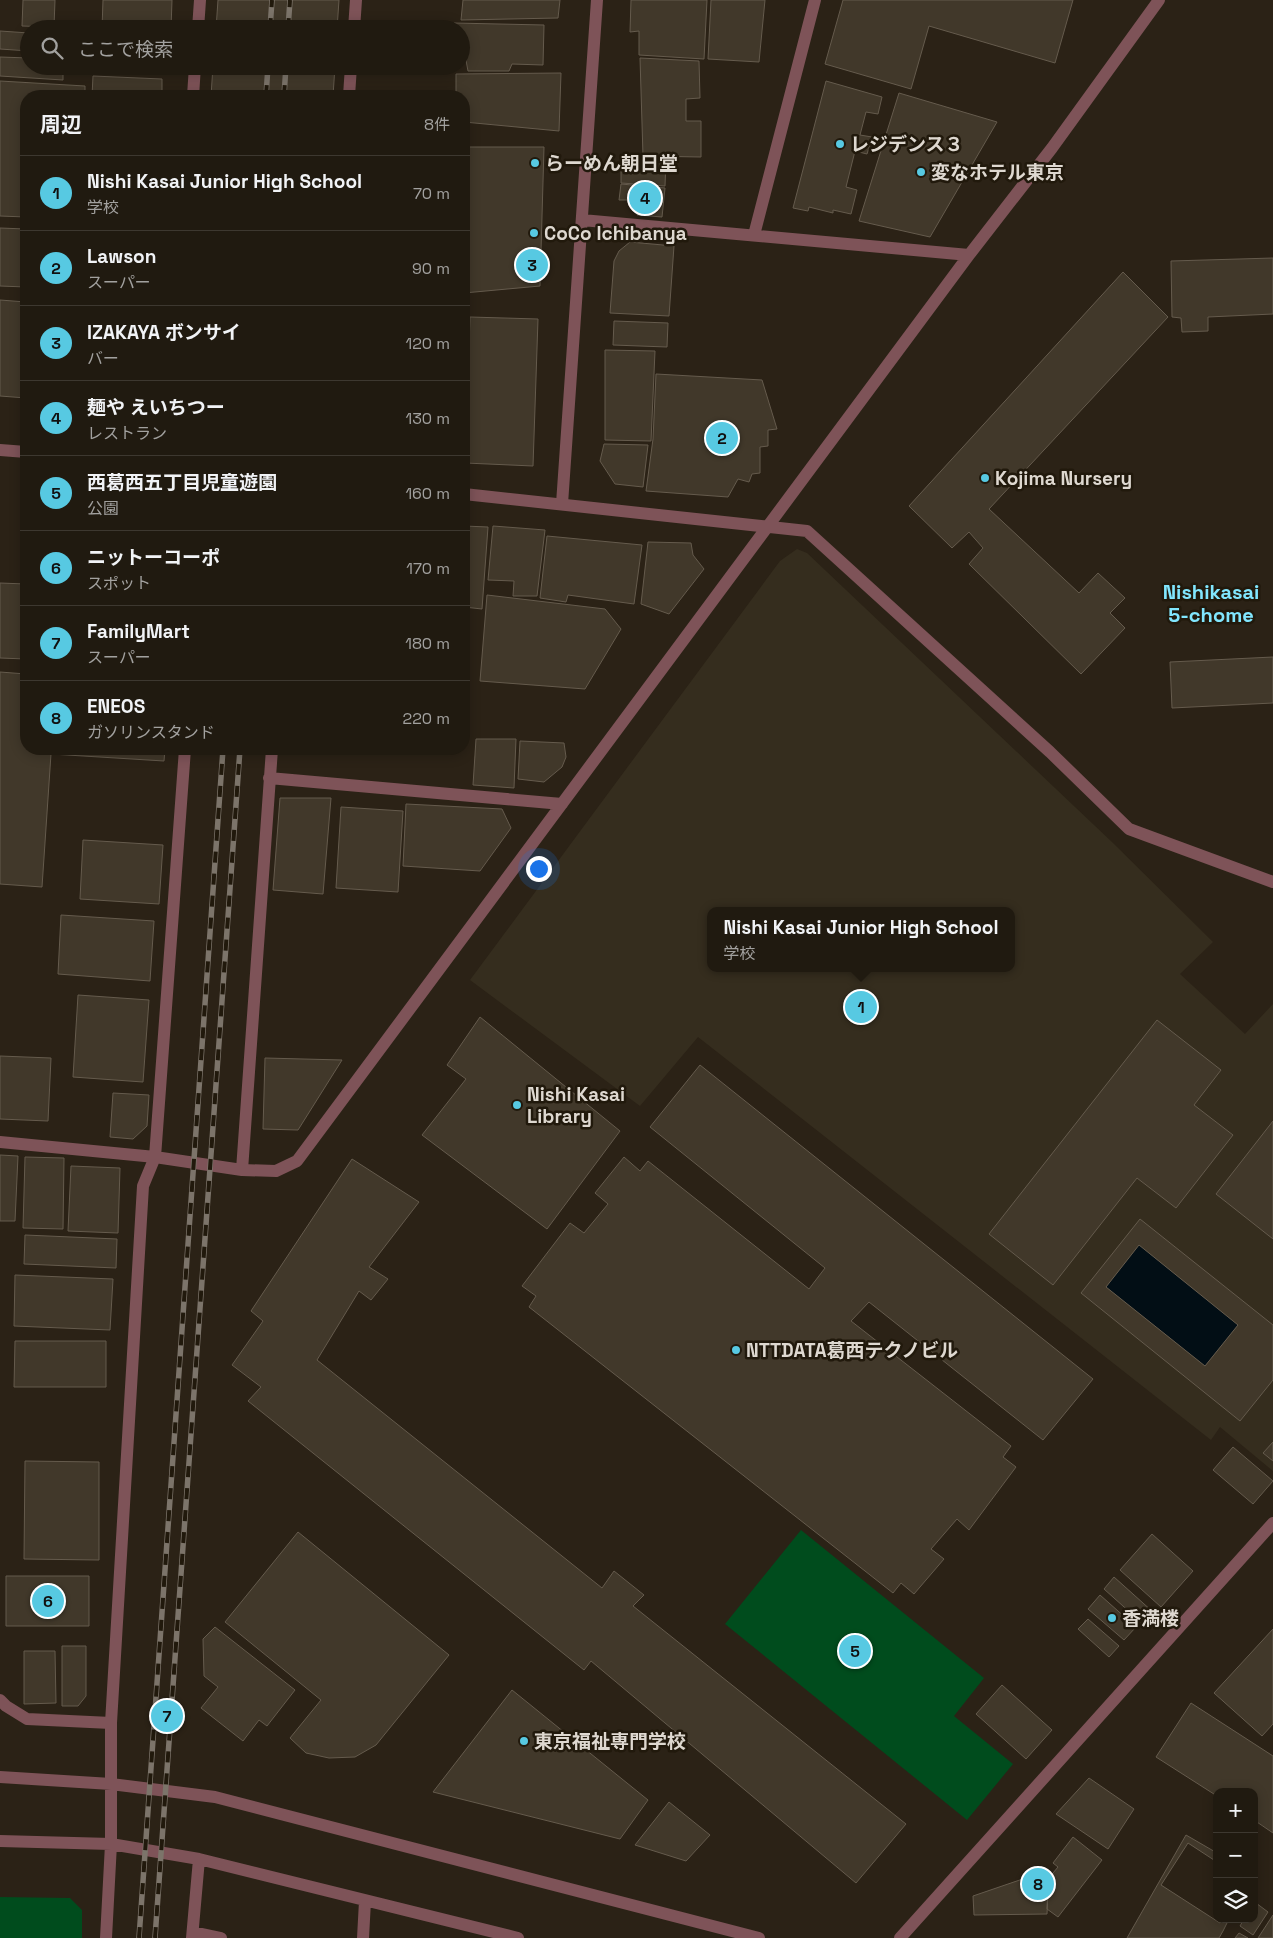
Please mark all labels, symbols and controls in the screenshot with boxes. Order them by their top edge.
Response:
search box [20,20,470,75]
icon: search [38,34,66,62]
text: ここで検索 [78,37,173,62]
text: 周辺 [40,111,82,138]
text: 8件 [424,114,450,135]
place label: レジデンス３ [850,132,964,157]
marker: レジデンス３ [834,138,846,150]
place label: らーめん朝日堂 [545,151,678,176]
marker: らーめん朝日堂 [529,157,541,169]
place label: 変なホテル東京 [931,160,1064,185]
marker: 変なホテル東京 [915,166,927,178]
text: Nishi Kasai Junior High School [87,169,362,194]
pin: 4 [629,179,661,217]
text: 1 [52,183,60,204]
text: 70 m [413,183,450,204]
text: 学校 [87,197,119,218]
place label: CoCo Ichibanya [544,221,687,246]
marker: CoCo Ichibanya [528,227,540,239]
text: Lawson [87,244,156,269]
pin: 3 [516,246,548,284]
text: 2 [51,258,61,279]
text: 90 m [412,258,450,279]
text: スーパー [87,272,151,293]
text: IZAKAYA ボンサイ [87,320,241,345]
text: 3 [51,333,61,354]
text: 120 m [406,333,450,354]
text: バー [87,348,119,369]
text: 麺や えいちつー [87,395,225,420]
text: 4 [51,408,61,429]
text: 130 m [406,408,450,429]
pin: 2 [706,419,738,457]
text: レストラン [87,423,167,444]
place label: Kojima Nursery [995,466,1132,491]
text: 西葛西五丁目児童遊園 [87,470,277,495]
marker: Kojima Nursery [979,472,991,484]
text: 5 [51,483,61,504]
text: 160 m [405,483,450,504]
text: 公園 [87,498,119,519]
text: ニットーコーポ [87,545,220,570]
text: 6 [51,558,61,579]
text: 170 m [406,558,450,579]
text: スポット [87,573,151,594]
district label: Nishikasai 5-chome [1163,579,1259,628]
text: FamilyMart [87,619,190,644]
text: 7 [52,633,60,654]
text: 180 m [405,633,450,654]
text: スーパー [87,647,151,668]
text: ENEOS [87,694,145,719]
text: 8 [51,708,61,729]
text: 220 m [403,708,450,729]
text: ガソリンスタンド [87,722,215,743]
your location [526,856,552,882]
popup [707,907,1015,972]
text: Nishi Kasai Junior High School [723,915,999,940]
text: 学校 [723,943,755,964]
pin: 1 [845,988,877,1026]
place label: Nishi Kasai Library [527,1082,625,1129]
marker: Nishi Kasai Library [511,1099,523,1111]
place label: NTTDATA葛西テクノビル [746,1338,958,1363]
marker: NTTDATA葛西テクノビル [730,1344,742,1356]
pin: 6 [32,1582,64,1620]
place label: 香満楼 [1122,1606,1179,1631]
marker: 香満楼 [1106,1612,1118,1624]
pin: 5 [839,1632,871,1670]
pin: 7 [151,1697,183,1735]
place label: 東京福祉専門学校 [534,1729,686,1754]
marker: 東京福祉専門学校 [518,1735,530,1747]
map controls [1213,1788,1258,1923]
button: + [1213,1788,1258,1833]
button: − [1213,1833,1258,1878]
pin: 8 [1022,1865,1054,1903]
button: layers [1213,1878,1258,1923]

